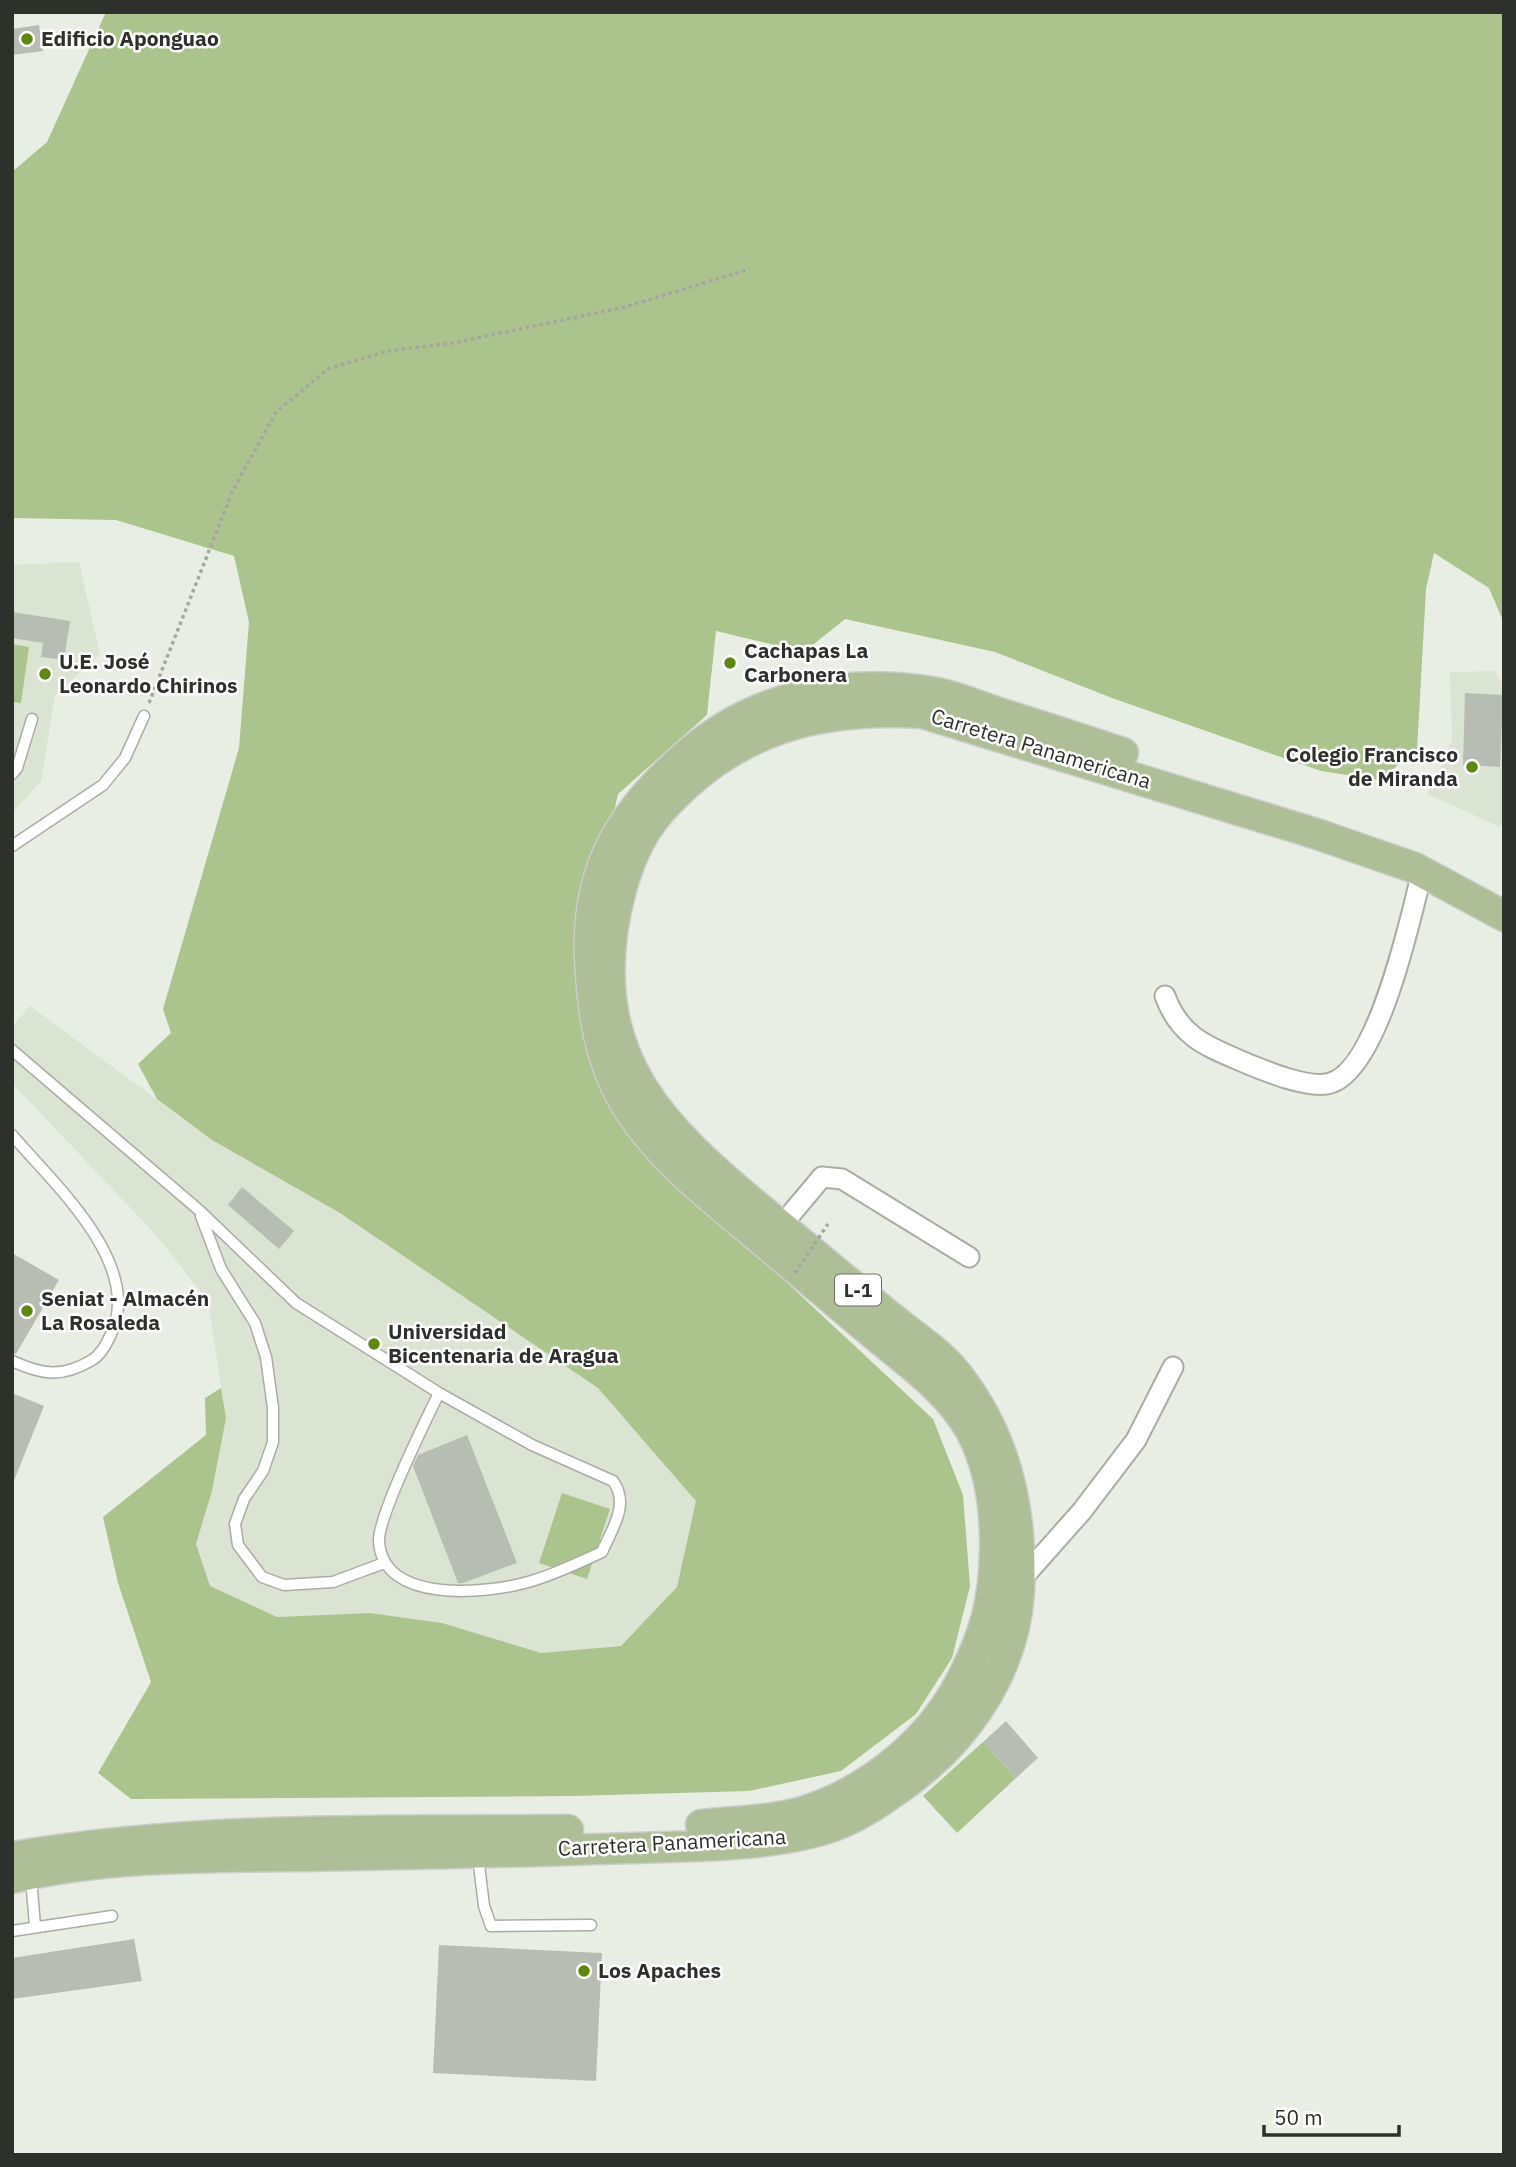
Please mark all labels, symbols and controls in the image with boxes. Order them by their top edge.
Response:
place label: Edificio Aponguao [41,24,219,52]
marker: Edificio Aponguao [19,31,35,47]
place label: Cachapas La Carbonera [744,636,868,688]
place label: U.E. José Leonardo Chirinos [59,647,238,699]
marker: Cachapas La Carbonera [722,655,738,671]
marker: U.E. José Leonardo Chirinos [37,666,53,682]
street label: Carretera Panamericana [928,701,1155,795]
place label: Colegio Francisco de Miranda [1286,740,1458,792]
marker: Colegio Francisco de Miranda [1464,759,1480,775]
road number: L-1 [835,1274,881,1306]
place label: Seniat - Almacén La Rosaleda [41,1284,209,1336]
marker: Seniat - Almacén La Rosaleda [19,1303,35,1319]
place label: Universidad Bicentenaria de Aragua [388,1317,619,1369]
marker: Universidad Bicentenaria de Aragua [366,1336,382,1352]
street label: Carretera Panamericana [557,1822,787,1862]
place label: Los Apaches [598,1956,721,1984]
marker: Los Apaches [576,1963,592,1979]
scale bar [1264,2094,1399,2138]
text: 50 m [1274,2103,1323,2131]

